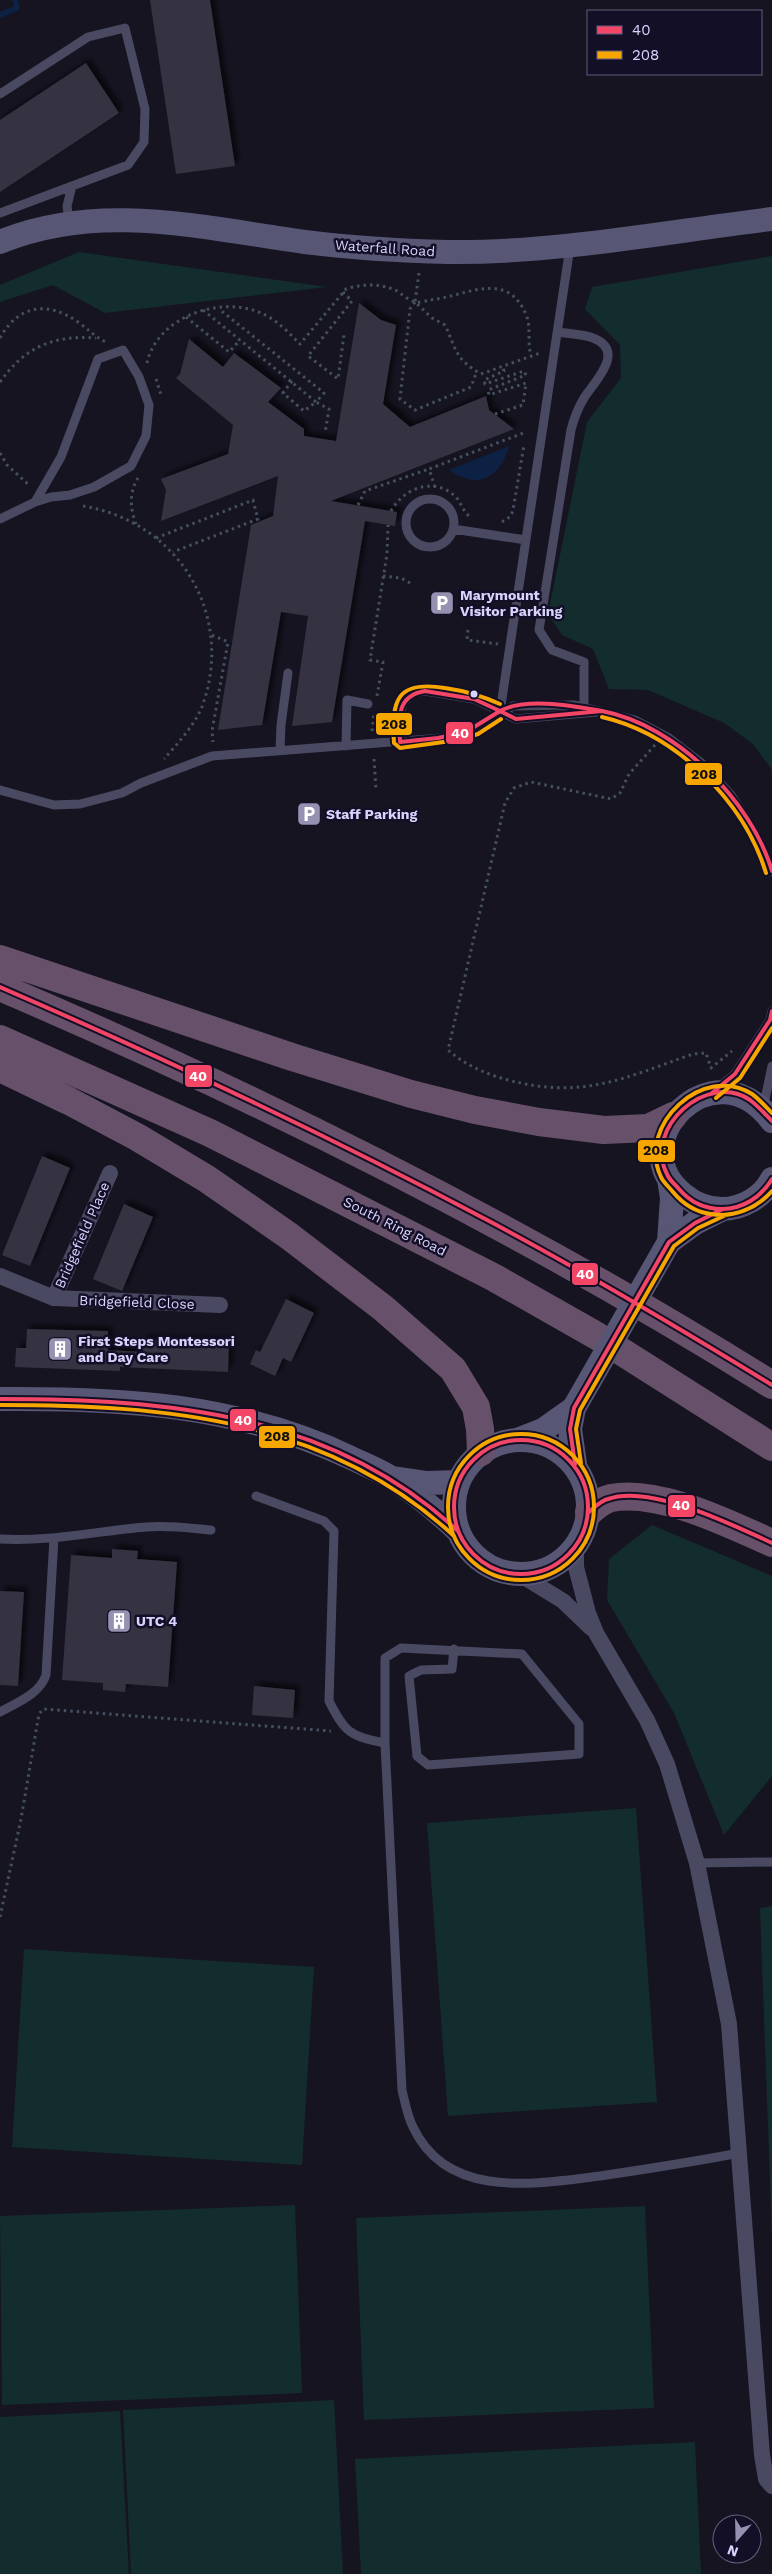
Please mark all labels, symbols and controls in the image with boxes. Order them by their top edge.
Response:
legend [587,10,762,75]
text: 40 [632,21,651,39]
text: 208 [632,46,659,64]
street label: Waterfall Road [334,237,436,259]
place label: Marymount Visitor Parking [460,587,562,619]
parking icon: Marymount Visitor Parking [429,590,455,616]
unlabelled marker [469,689,479,699]
line badge: 208 [375,712,413,736]
text: 208 [381,716,407,732]
line badge: 40 [445,721,474,745]
text: 40 [451,725,469,741]
line badge: 208 [684,762,723,786]
text: 208 [691,766,717,782]
parking icon: Staff Parking [296,801,322,827]
place label: Staff Parking [326,806,418,822]
line badge: 40 [184,1064,213,1088]
text: 40 [189,1068,207,1084]
line badge: 208 [637,1139,676,1163]
text: 208 [643,1142,669,1158]
street label: Bridgefield Place [51,1179,113,1291]
street label: South Ring Road [341,1193,449,1259]
line badge: 40 [571,1262,599,1286]
text: 40 [576,1266,594,1282]
street label: Bridgefield Close [79,1292,195,1312]
place label: First Steps Montessori and Day Care [78,1333,235,1365]
building icon: First Steps Montessori and Day Care [47,1336,73,1362]
line badge: 40 [229,1408,257,1432]
text: 40 [234,1412,252,1428]
line badge: 208 [258,1425,296,1449]
text: 208 [264,1428,290,1444]
line badge: 40 [667,1494,696,1518]
text: 40 [672,1497,690,1513]
building icon: UTC 4 [106,1608,132,1634]
place label: UTC 4 [136,1613,177,1629]
north arrow [712,2514,762,2564]
text: N [725,2542,740,2561]

